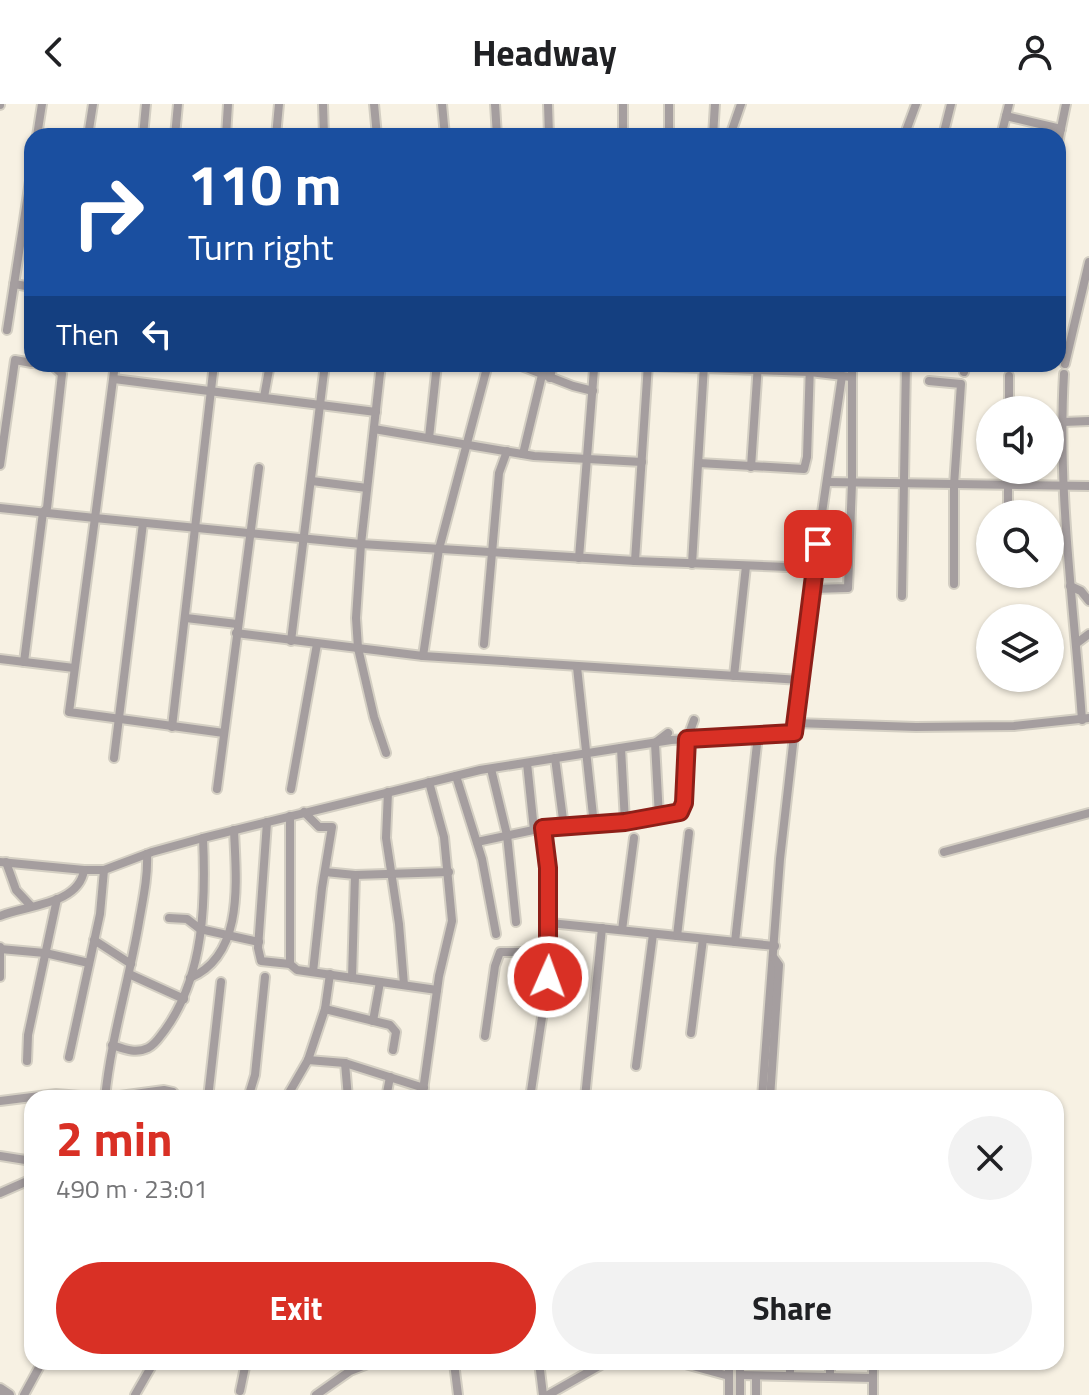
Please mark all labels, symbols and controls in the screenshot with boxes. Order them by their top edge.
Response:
text: Headway [472,25,617,80]
icon: back [32,30,76,74]
icon: person [1013,30,1057,74]
text: 110 m [188,142,341,227]
icon: right [56,160,160,264]
text: Turn right [188,219,333,274]
text: Then [56,311,119,357]
icon: left [135,312,179,356]
map controls [976,396,1064,692]
button: sound [976,396,1064,484]
button: search [976,500,1064,588]
pin [784,510,852,578]
icon: arrive [796,522,840,566]
button: layers [976,604,1064,692]
position arrow [506,935,590,1019]
text: 2 min [56,1102,173,1175]
button: close [948,1116,1032,1200]
text: 490 m · 23:01 [56,1169,208,1208]
button: Exit [56,1262,536,1354]
button: Share [552,1262,1032,1354]

